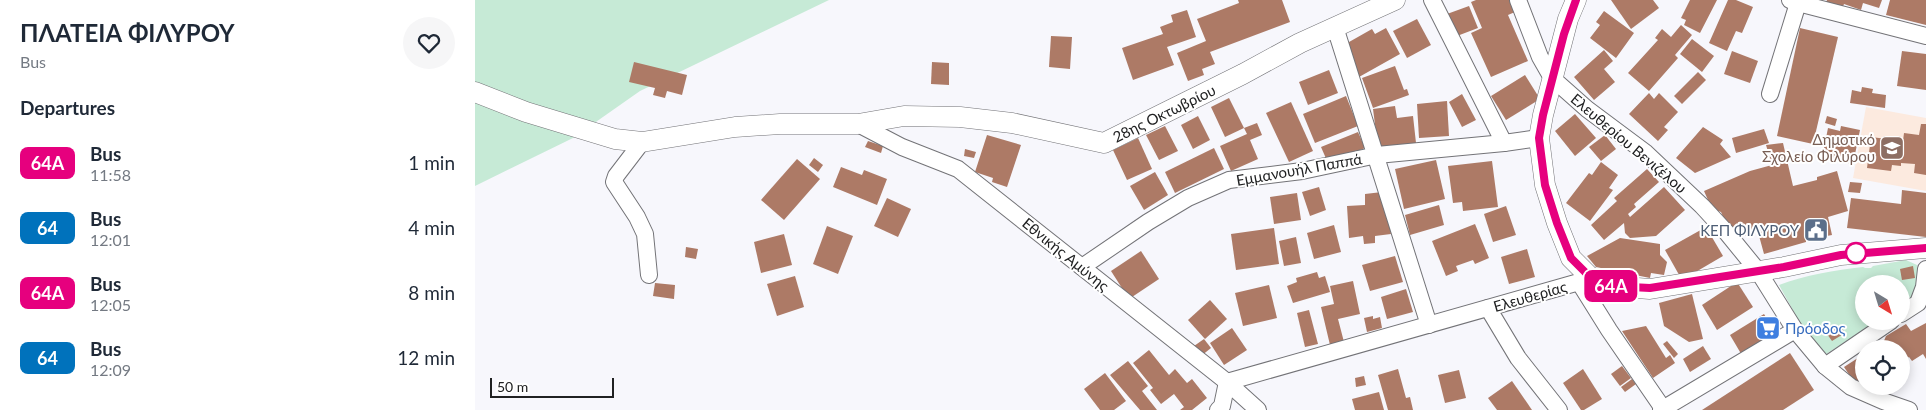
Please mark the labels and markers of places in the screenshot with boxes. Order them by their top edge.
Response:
place label: Δημοτικό Σχολείο Φιλύρου [1762,130,1875,165]
school or university icon: Δημοτικό Σχολείο Φιλύρου [1879,135,1905,161]
public building icon: ΚΕΠ ΦΙΛΥΡΟΥ [1803,217,1829,243]
place label: ΚΕΠ ΦΙΛΥΡΟΥ [1700,221,1800,239]
unlabelled marker [1845,242,1867,264]
supermarket icon: Πρόοδος [1755,315,1781,341]
place label: Πρόοδος [1785,319,1845,337]

